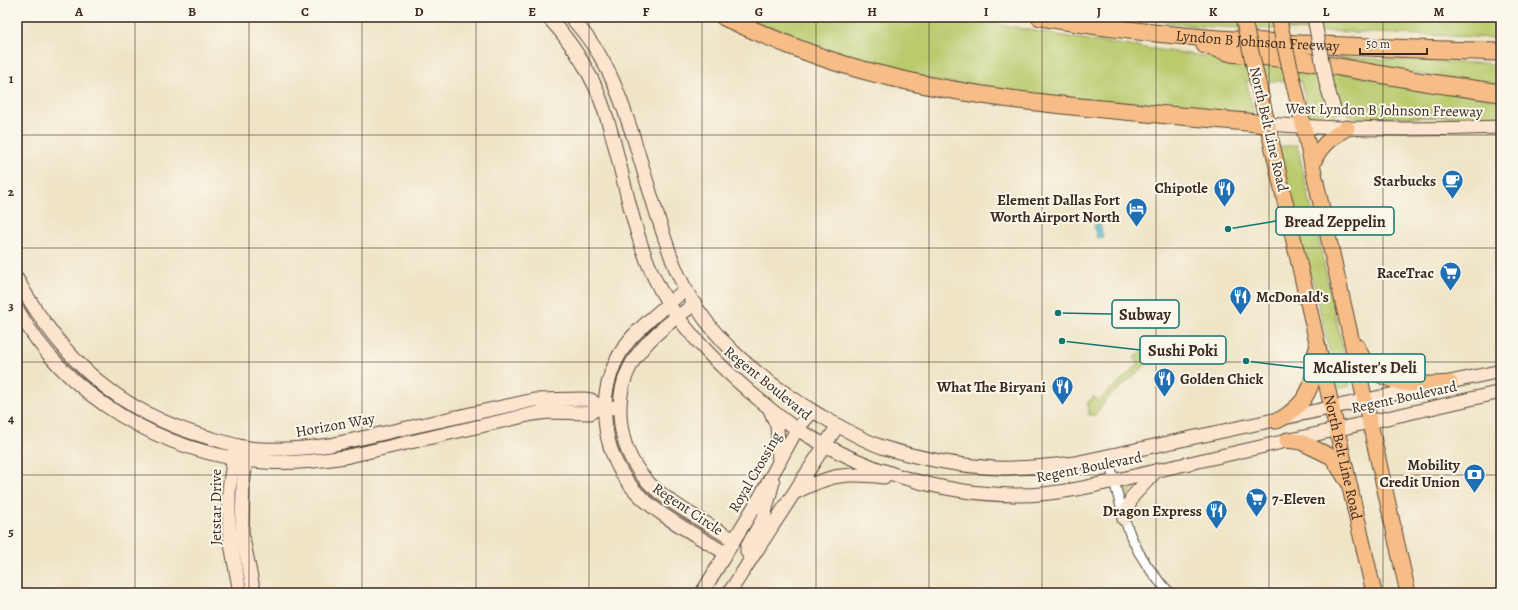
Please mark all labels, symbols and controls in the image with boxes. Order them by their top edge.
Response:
text: A [74,3,84,20]
text: B [188,3,196,20]
text: C [301,3,309,20]
text: D [414,3,424,20]
text: E [528,3,536,20]
text: F [643,3,650,20]
text: G [755,3,763,20]
text: H [867,3,877,20]
text: I [984,3,989,20]
text: J [1097,3,1101,20]
text: K [1209,3,1218,20]
text: L [1323,3,1330,20]
text: M [1434,3,1445,20]
street label: Lyndon B Johnson Freeway [1175,25,1340,56]
scale bar [1360,30,1427,56]
text: 50 m [1366,36,1390,52]
street label: North Belt Line Road [1245,65,1293,194]
text: 1 [9,70,14,87]
street label: West Lyndon B Johnson Freeway [1284,98,1483,122]
cafe icon: Starbucks [1439,168,1465,201]
place label: Starbucks [1374,171,1436,191]
restaurant icon: Chipotle [1211,175,1237,208]
place label: Chipotle [1155,178,1208,198]
text: 2 [8,183,15,200]
place label: Element Dallas Fort Worth Airport North [989,190,1120,227]
hotel icon: Element Dallas Fort Worth Airport North [1123,196,1149,229]
callout: Bread Zeppelin [1276,207,1394,235]
text: Bread Zeppelin [1284,211,1386,233]
supermarket icon: RaceTrac [1437,260,1463,293]
place label: RaceTrac [1377,263,1434,283]
restaurant icon: McDonald's [1228,284,1254,317]
place label: McDonald's [1256,287,1329,307]
text: 3 [8,297,14,314]
callout: Subway [1112,300,1179,328]
text: Subway [1119,304,1171,326]
callout: Sushi Poki [1140,336,1226,364]
text: Sushi Poki [1148,340,1218,362]
street label: Regent Boulevard [720,341,817,425]
callout: McAlister's Deli [1304,354,1425,382]
text: McAlister's Deli [1313,357,1417,379]
restaurant icon: Golden Chick [1151,366,1177,399]
place label: Golden Chick [1180,369,1264,389]
restaurant icon: What The Biryani [1049,374,1075,407]
street label: Regent Boulevard [1349,376,1460,418]
place label: What The Biryani [936,377,1047,397]
street label: North Belt Line Road [1319,392,1367,523]
street label: Horizon Way [294,408,377,442]
text: 4 [8,410,14,427]
street label: Royal Crossing [724,428,786,516]
street label: Regent Boulevard [1034,447,1145,487]
place label: Mobility Credit Union [1379,455,1461,492]
bank icon: Mobility Credit Union [1462,461,1488,494]
street label: Jetstar Drive [206,469,226,545]
street label: Regent Circle [649,478,728,540]
supermarket icon: 7-Eleven [1244,486,1270,519]
place label: 7-Eleven [1272,489,1326,509]
restaurant icon: Dragon Express [1204,498,1230,531]
place label: Dragon Express [1102,501,1202,521]
text: 5 [8,523,14,540]

